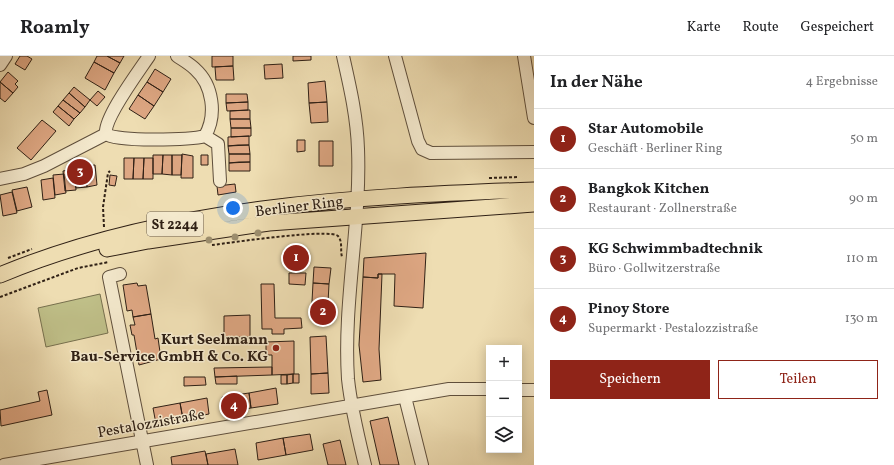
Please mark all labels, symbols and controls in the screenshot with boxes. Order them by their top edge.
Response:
text: Roamly [20,15,90,41]
text: Karte [687,18,721,37]
text: Route [743,18,779,37]
text: Gespeichert [801,18,874,37]
text: In der Nähe [550,71,643,94]
text: 4 Ergebnisse [805,73,878,91]
text: Star Automobile [588,119,704,140]
text: 1 [560,130,566,148]
text: 50 m [850,130,878,148]
text: Geschäft · Berliner Ring [588,140,722,158]
pin: 3 [67,157,93,187]
text: Bangkok Kitchen [588,179,709,200]
text: 2 [560,190,566,208]
text: 90 m [849,190,878,208]
street label: Berliner Ring [254,192,345,223]
your location [223,198,243,218]
text: Restaurant · Zollnerstraße [588,200,737,218]
road number: St 2244 [147,212,203,236]
text: KG Schwimmbadtechnik [588,239,763,260]
pin: 1 [283,243,309,273]
text: 3 [560,250,566,268]
text: 110 m [846,250,878,268]
text: Büro · Gollwitzerstraße [588,260,720,278]
pin: 2 [310,297,336,327]
text: Pinoy Store [588,299,669,320]
text: 4 [559,310,567,328]
text: 130 m [845,310,878,328]
text: Supermarkt · Pestalozzistraße [588,320,758,338]
place label: Kurt Seelmann Bau-Service GmbH & Co. KG [71,330,268,368]
marker: Kurt Seelmann Bau-Service GmbH & Co. KG [271,343,281,353]
map controls [486,345,522,453]
button: + [486,345,522,381]
button: Speichern [550,360,710,399]
button: Teilen [718,360,878,399]
button: − [486,381,522,417]
pin: 4 [221,391,247,421]
street label: Pestalozzistraße [96,405,206,444]
button: layers [486,417,522,453]

